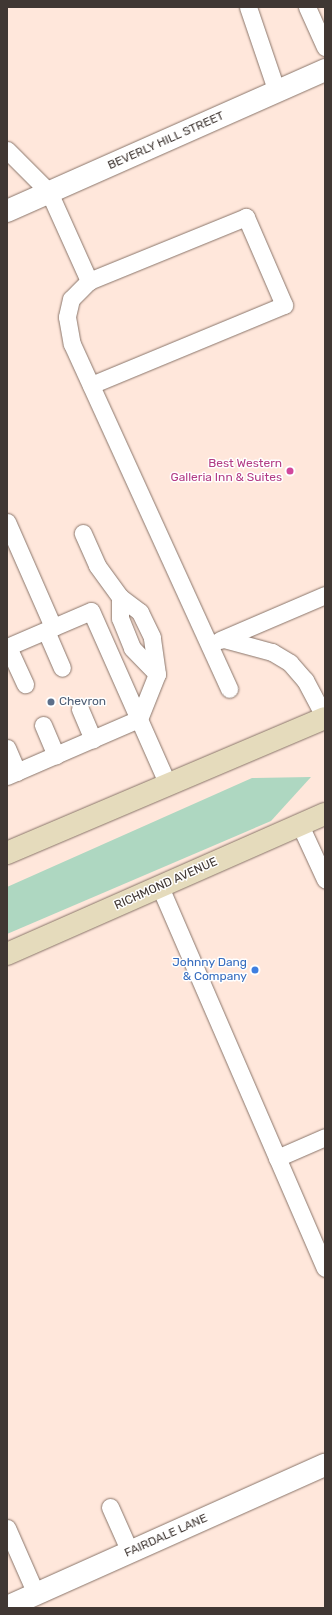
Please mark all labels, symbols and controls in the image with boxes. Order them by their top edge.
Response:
street label: BEVERLY HILL STREET [105,109,227,173]
place label: Best Western Galleria Inn & Suites [170,457,282,485]
marker: Best Western Galleria Inn & Suites [285,466,295,476]
place label: Chevron [59,695,106,709]
marker: Chevron [46,697,56,707]
street label: RICHMOND AVENUE [112,855,220,913]
place label: Johnny Dang & Company [172,956,247,984]
marker: Johnny Dang & Company [250,965,260,975]
street label: FAIRDALE LANE [122,1511,210,1561]

